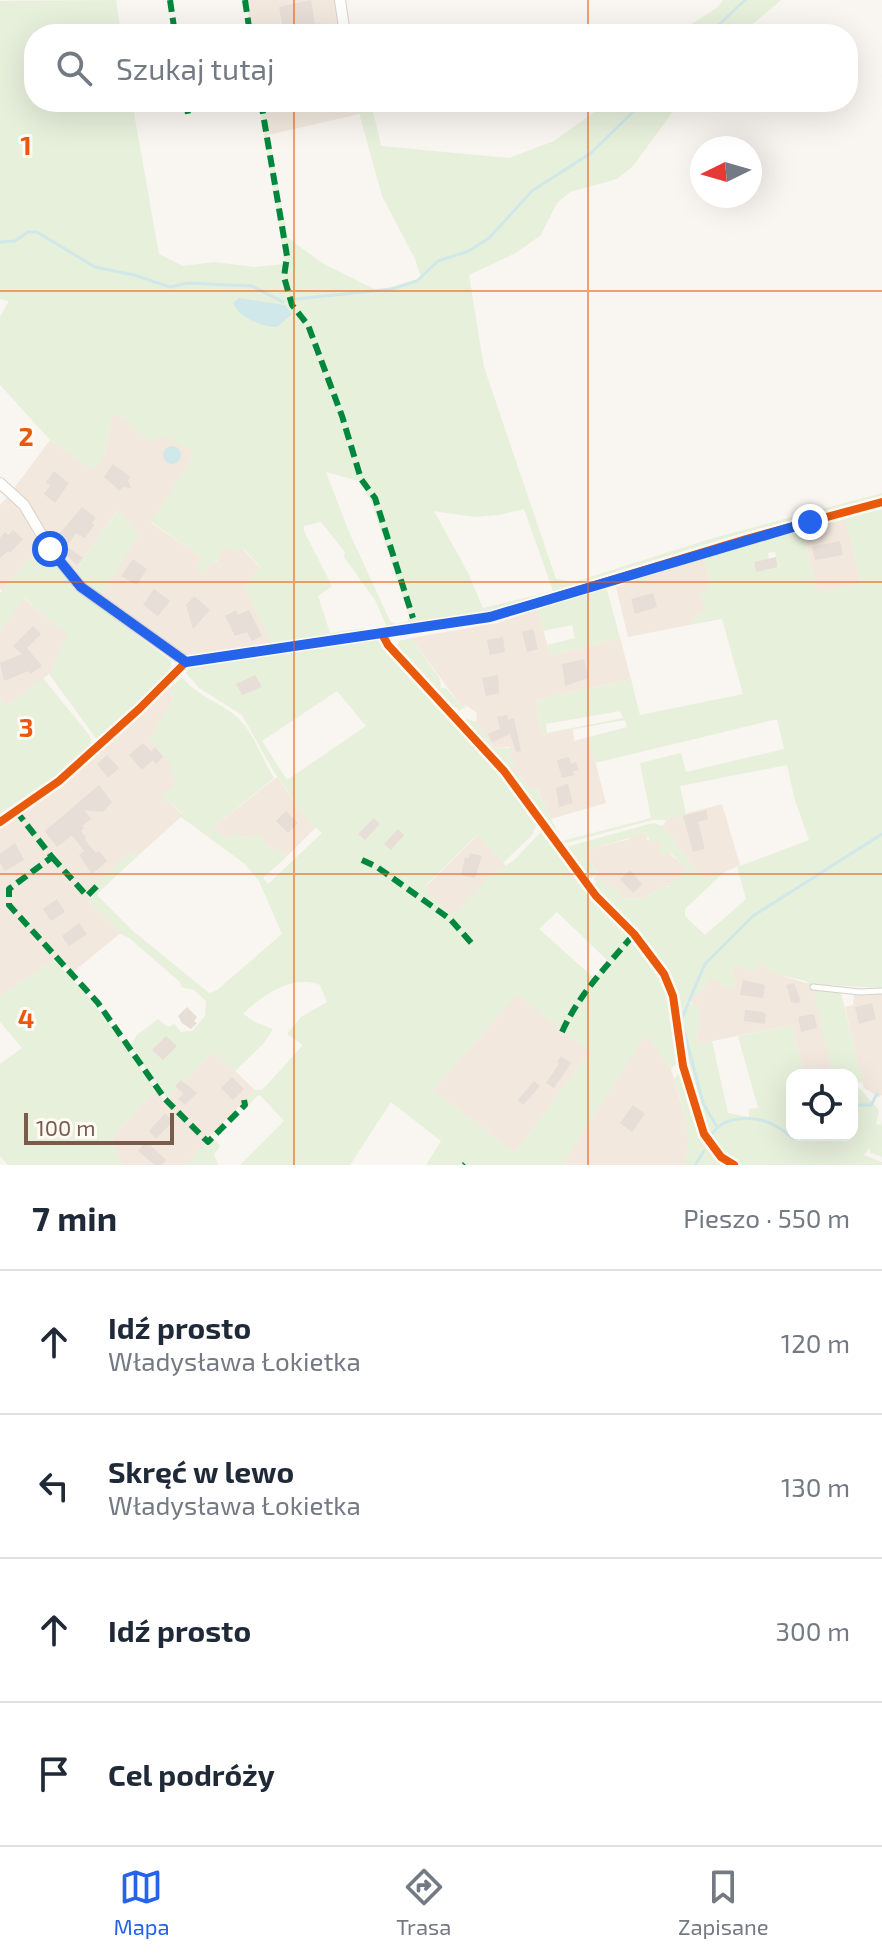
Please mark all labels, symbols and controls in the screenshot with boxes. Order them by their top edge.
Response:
search box [24,24,858,112]
icon: search [52,46,96,90]
text: Szukaj tutaj [116,50,275,86]
text: 1 [20,129,32,160]
north arrow [690,136,762,208]
text: 2 [18,420,34,451]
route end [792,504,828,540]
route start [32,531,68,567]
text: 3 [19,711,33,742]
text: 4 [18,1002,34,1033]
map controls [786,1069,858,1141]
button: locate [786,1069,858,1141]
scale bar [24,1109,174,1145]
text: 100 m [36,1114,95,1140]
text: 7 min [32,1197,117,1238]
text: Pieszo · 550 m [683,1202,850,1233]
text: Idź prosto [108,1309,251,1345]
icon: ahead [32,1320,76,1364]
text: 120 m [781,1327,850,1358]
text: Władysława Łokietka [108,1345,361,1376]
text: Skręć w lewo [108,1453,294,1489]
icon: left [32,1464,76,1508]
text: 130 m [781,1471,850,1502]
text: Władysława Łokietka [108,1489,361,1520]
icon: ahead [32,1608,76,1652]
text: Idź prosto [108,1612,251,1648]
text: 300 m [776,1615,850,1646]
icon: arrive [32,1752,76,1796]
text: Cel podróży [108,1756,275,1792]
tab: Mapa [113,1865,170,1939]
tab: Trasa [396,1865,451,1939]
tab: Zapisane [678,1865,769,1939]

